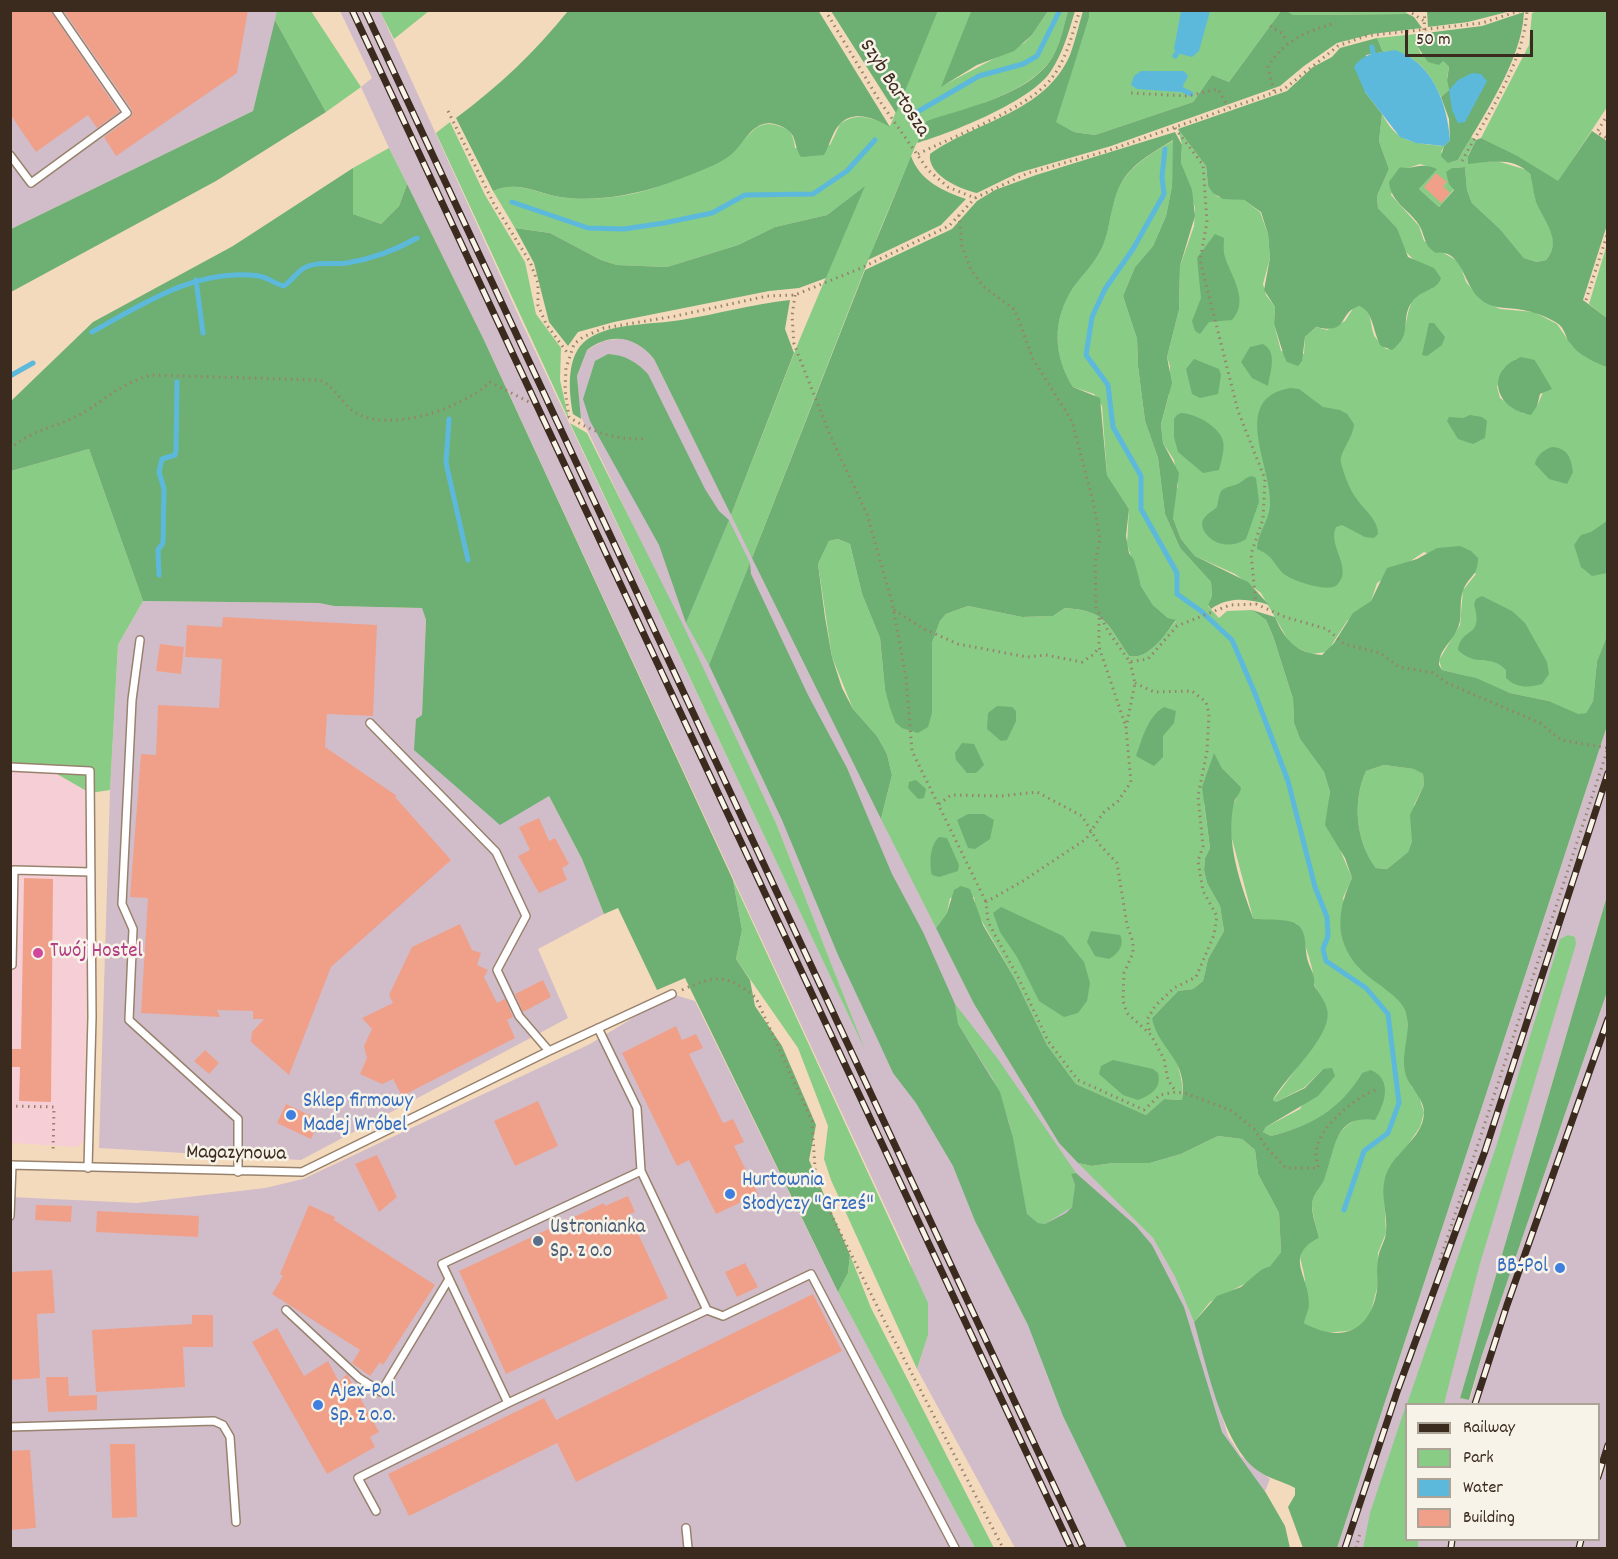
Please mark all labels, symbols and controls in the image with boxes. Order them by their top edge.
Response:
scale bar [1408,18,1536,56]
text: 50 m [1416,28,1451,53]
street label: Szyb Bartosza [852,36,934,142]
place label: Twój Hostel [50,940,143,966]
marker: Twój Hostel [31,946,45,960]
place label: Sklep firmowy Madej Wróbel [303,1090,413,1140]
marker: Sklep firmowy Madej Wróbel [284,1108,298,1122]
street label: Magazynowa [186,1142,286,1168]
place label: Hurtownia Słodyczy "Grześ" [742,1169,874,1219]
marker: Hurtownia Słodyczy "Grześ" [723,1187,737,1201]
place label: Ustronianka Sp. z o.o [550,1216,645,1266]
marker: Ustronianka Sp. z o.o [531,1234,545,1248]
place label: BB-Pol [1497,1255,1548,1281]
marker: BB-Pol [1553,1261,1567,1275]
place label: Ajex-Pol Sp. z o.o. [330,1380,396,1430]
marker: Ajex-Pol Sp. z o.o. [311,1398,325,1412]
legend [1405,1403,1600,1541]
text: Railway [1463,1416,1515,1441]
text: Park [1463,1446,1494,1471]
text: Water [1463,1476,1503,1501]
text: Building [1463,1506,1515,1531]

